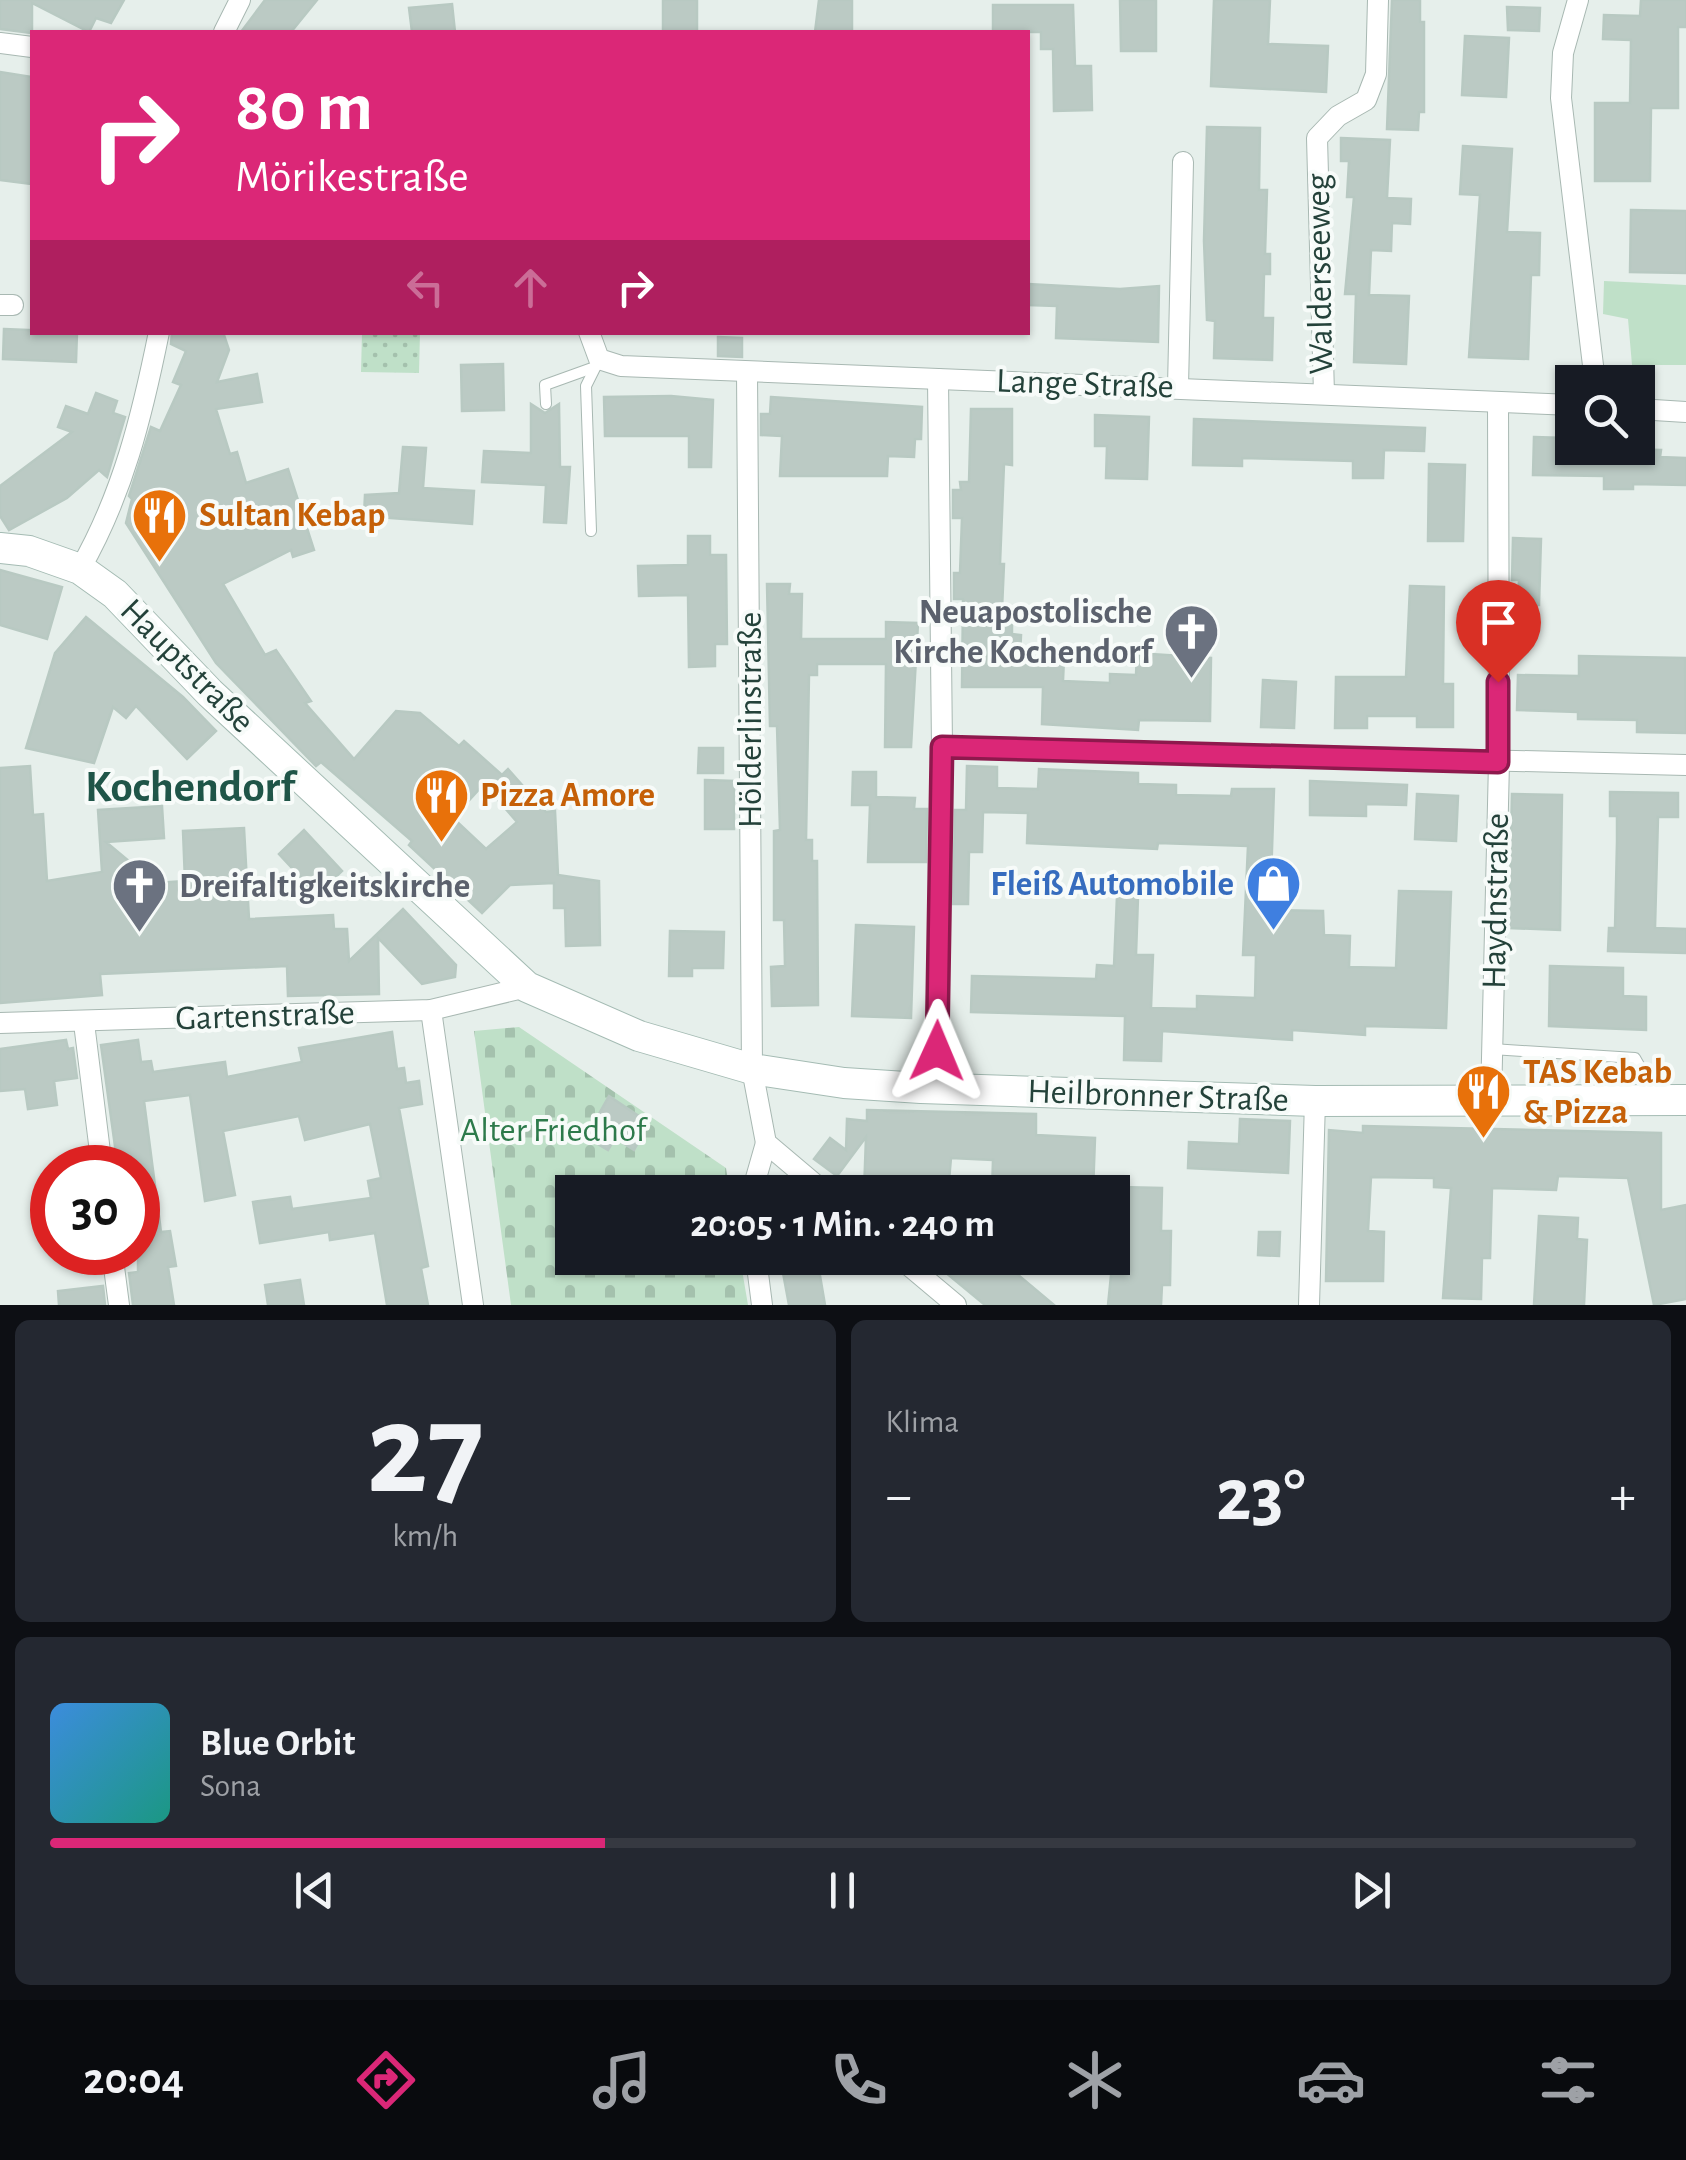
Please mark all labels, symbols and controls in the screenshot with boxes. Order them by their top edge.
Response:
icon: right [70,70,200,200]
text: 80 m [235,73,373,143]
text: Mörikestraße [235,155,469,200]
street label: Walderseeweg [1301,173,1339,375]
icon: left [398,260,453,315]
icon: ahead [503,260,558,315]
icon: right [608,260,663,315]
street label: Lange Straße [996,363,1174,405]
map controls [1555,365,1655,465]
button: search [1555,365,1655,465]
restaurant icon: Sultan Kebap [130,485,190,564]
place label: Sultan Kebap [199,498,385,533]
pin [1456,580,1541,683]
street label: Hauptstraße [113,592,261,740]
place label: Neuapostolische Kirche Kochendorf [893,595,1154,670]
icon: arrive [1471,595,1526,650]
church icon: Neuapostolische Kirche Kochendorf [1161,602,1221,681]
street label: Hölderlinstraße [733,612,768,828]
district label: Kochendorf [85,765,298,810]
restaurant icon: Pizza Amore [411,765,471,844]
place label: Pizza Amore [480,778,655,813]
street label: Haydnstraße [1477,813,1515,989]
shop icon: Fleiß Automobile [1243,854,1303,933]
church icon: Dreifaltigkeitskirche [110,856,170,935]
place label: Fleiß Automobile [990,867,1234,902]
place label: Dreifaltigkeitskirche [179,869,470,904]
street label: Gartenstraße [175,995,355,1037]
position arrow [885,999,989,1103]
place label: TAS Kebab & Pizza [1523,1055,1672,1130]
restaurant icon: TAS Kebab & Pizza [1454,1062,1514,1141]
street label: Heilbronner Straße [1027,1074,1289,1118]
park label: Alter Friedhof [460,1113,648,1148]
speed limit sign: 30 [30,1145,160,1275]
text: 20:05 · 1 Min. · 240 m [690,1206,995,1244]
text: 27 [367,1387,484,1517]
text: Klima [886,1406,959,1438]
text: 23° [1216,1459,1306,1534]
text: − [886,1469,912,1524]
text: + [1610,1469,1636,1524]
text: km/h [392,1520,458,1552]
text: Blue Orbit [200,1725,355,1763]
text: Sona [200,1770,261,1802]
icon: previous [287,1863,342,1918]
icon: pause [815,1863,870,1918]
icon: next [1344,1863,1399,1918]
icon: directions [351,2045,421,2115]
icon: music [587,2045,657,2115]
icon: phone [824,2045,894,2115]
icon: climate [1060,2045,1130,2115]
icon: car [1296,2045,1366,2115]
icon: filters [1533,2045,1603,2115]
text: 20:04 [83,2057,184,2102]

